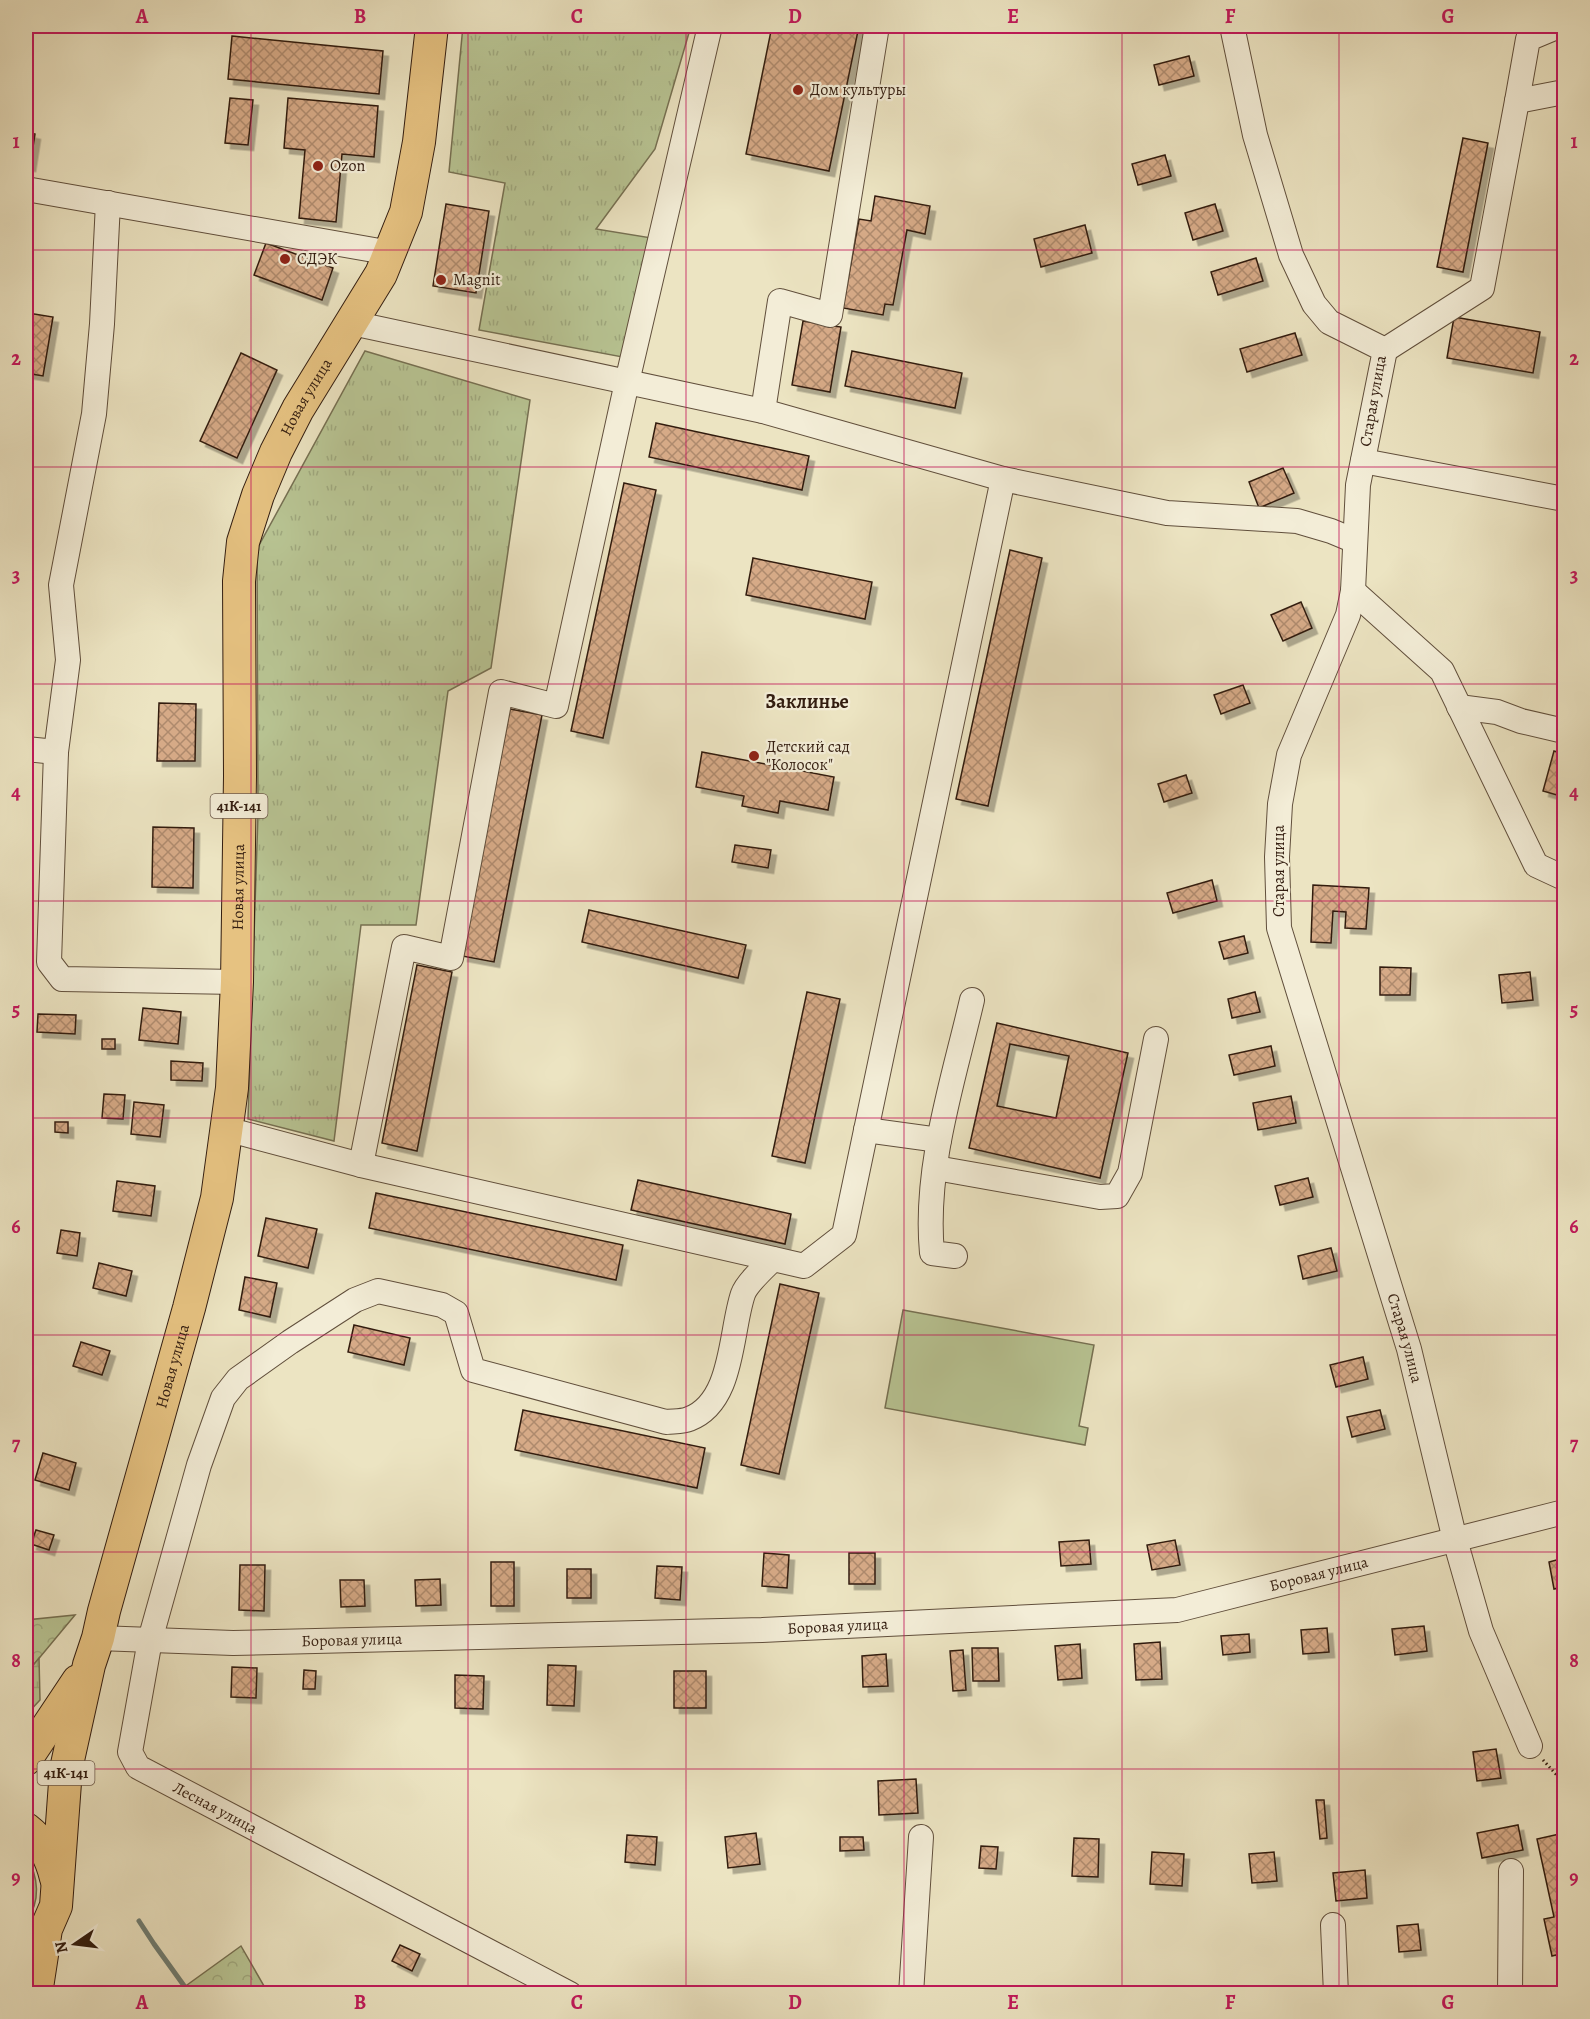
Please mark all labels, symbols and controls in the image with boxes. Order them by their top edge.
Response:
text: A [135,3,149,30]
text: B [354,3,366,30]
text: C [571,3,583,30]
text: D [788,3,802,30]
text: E [1007,3,1019,30]
text: F [1225,3,1236,30]
text: G [1441,3,1455,30]
place label: Дом культуры [810,79,906,101]
marker: Дом культуры [791,83,805,97]
text: 1 [12,128,20,155]
text: 1 [1570,128,1578,155]
place label: Ozon [330,155,365,177]
marker: Ozon [311,159,325,173]
place label: СДЭК [297,248,338,270]
marker: СДЭК [278,252,292,266]
place label: Magnit [453,269,500,291]
marker: Magnit [434,273,448,287]
text: 2 [11,345,21,372]
text: 2 [1569,345,1579,372]
street label: Старая улица [1354,353,1392,448]
street label: Новая улица [275,354,338,440]
text: 3 [12,562,20,589]
text: 3 [1570,562,1578,589]
district label: Заклинье [765,688,849,715]
place label: Детский сад "Колосок" [766,736,850,776]
marker: Детский сад "Колосок" [747,749,761,763]
text: 4 [11,779,21,806]
text: 4 [1569,779,1579,806]
road number: 41К-141 [210,794,268,818]
street label: Старая улица [1268,824,1290,917]
street label: Новая улица [227,843,250,931]
text: 5 [12,996,20,1023]
text: 5 [1570,996,1578,1023]
text: 6 [11,1213,21,1240]
text: 6 [1569,1213,1579,1240]
street label: Старая улица [1381,1291,1428,1386]
street label: Новая улица [150,1321,195,1411]
text: 7 [12,1430,21,1457]
text: 7 [1570,1430,1579,1457]
street label: Боровая улица [1267,1551,1371,1597]
street label: Боровая улица [787,1613,889,1640]
street label: Боровая улица [301,1628,403,1652]
text: 8 [11,1647,21,1674]
text: 8 [1569,1647,1579,1674]
road number: 41К-141 [38,1761,94,1785]
street label: Лесная улица [169,1777,262,1840]
text: 9 [11,1864,21,1891]
text: 9 [1569,1864,1579,1891]
north arrow [45,1914,105,1974]
text: N [49,1939,73,1956]
text: A [135,1989,149,2016]
text: B [354,1989,366,2016]
text: C [571,1989,583,2016]
text: D [788,1989,802,2016]
text: E [1007,1989,1019,2016]
text: F [1225,1989,1236,2016]
text: G [1441,1989,1455,2016]

